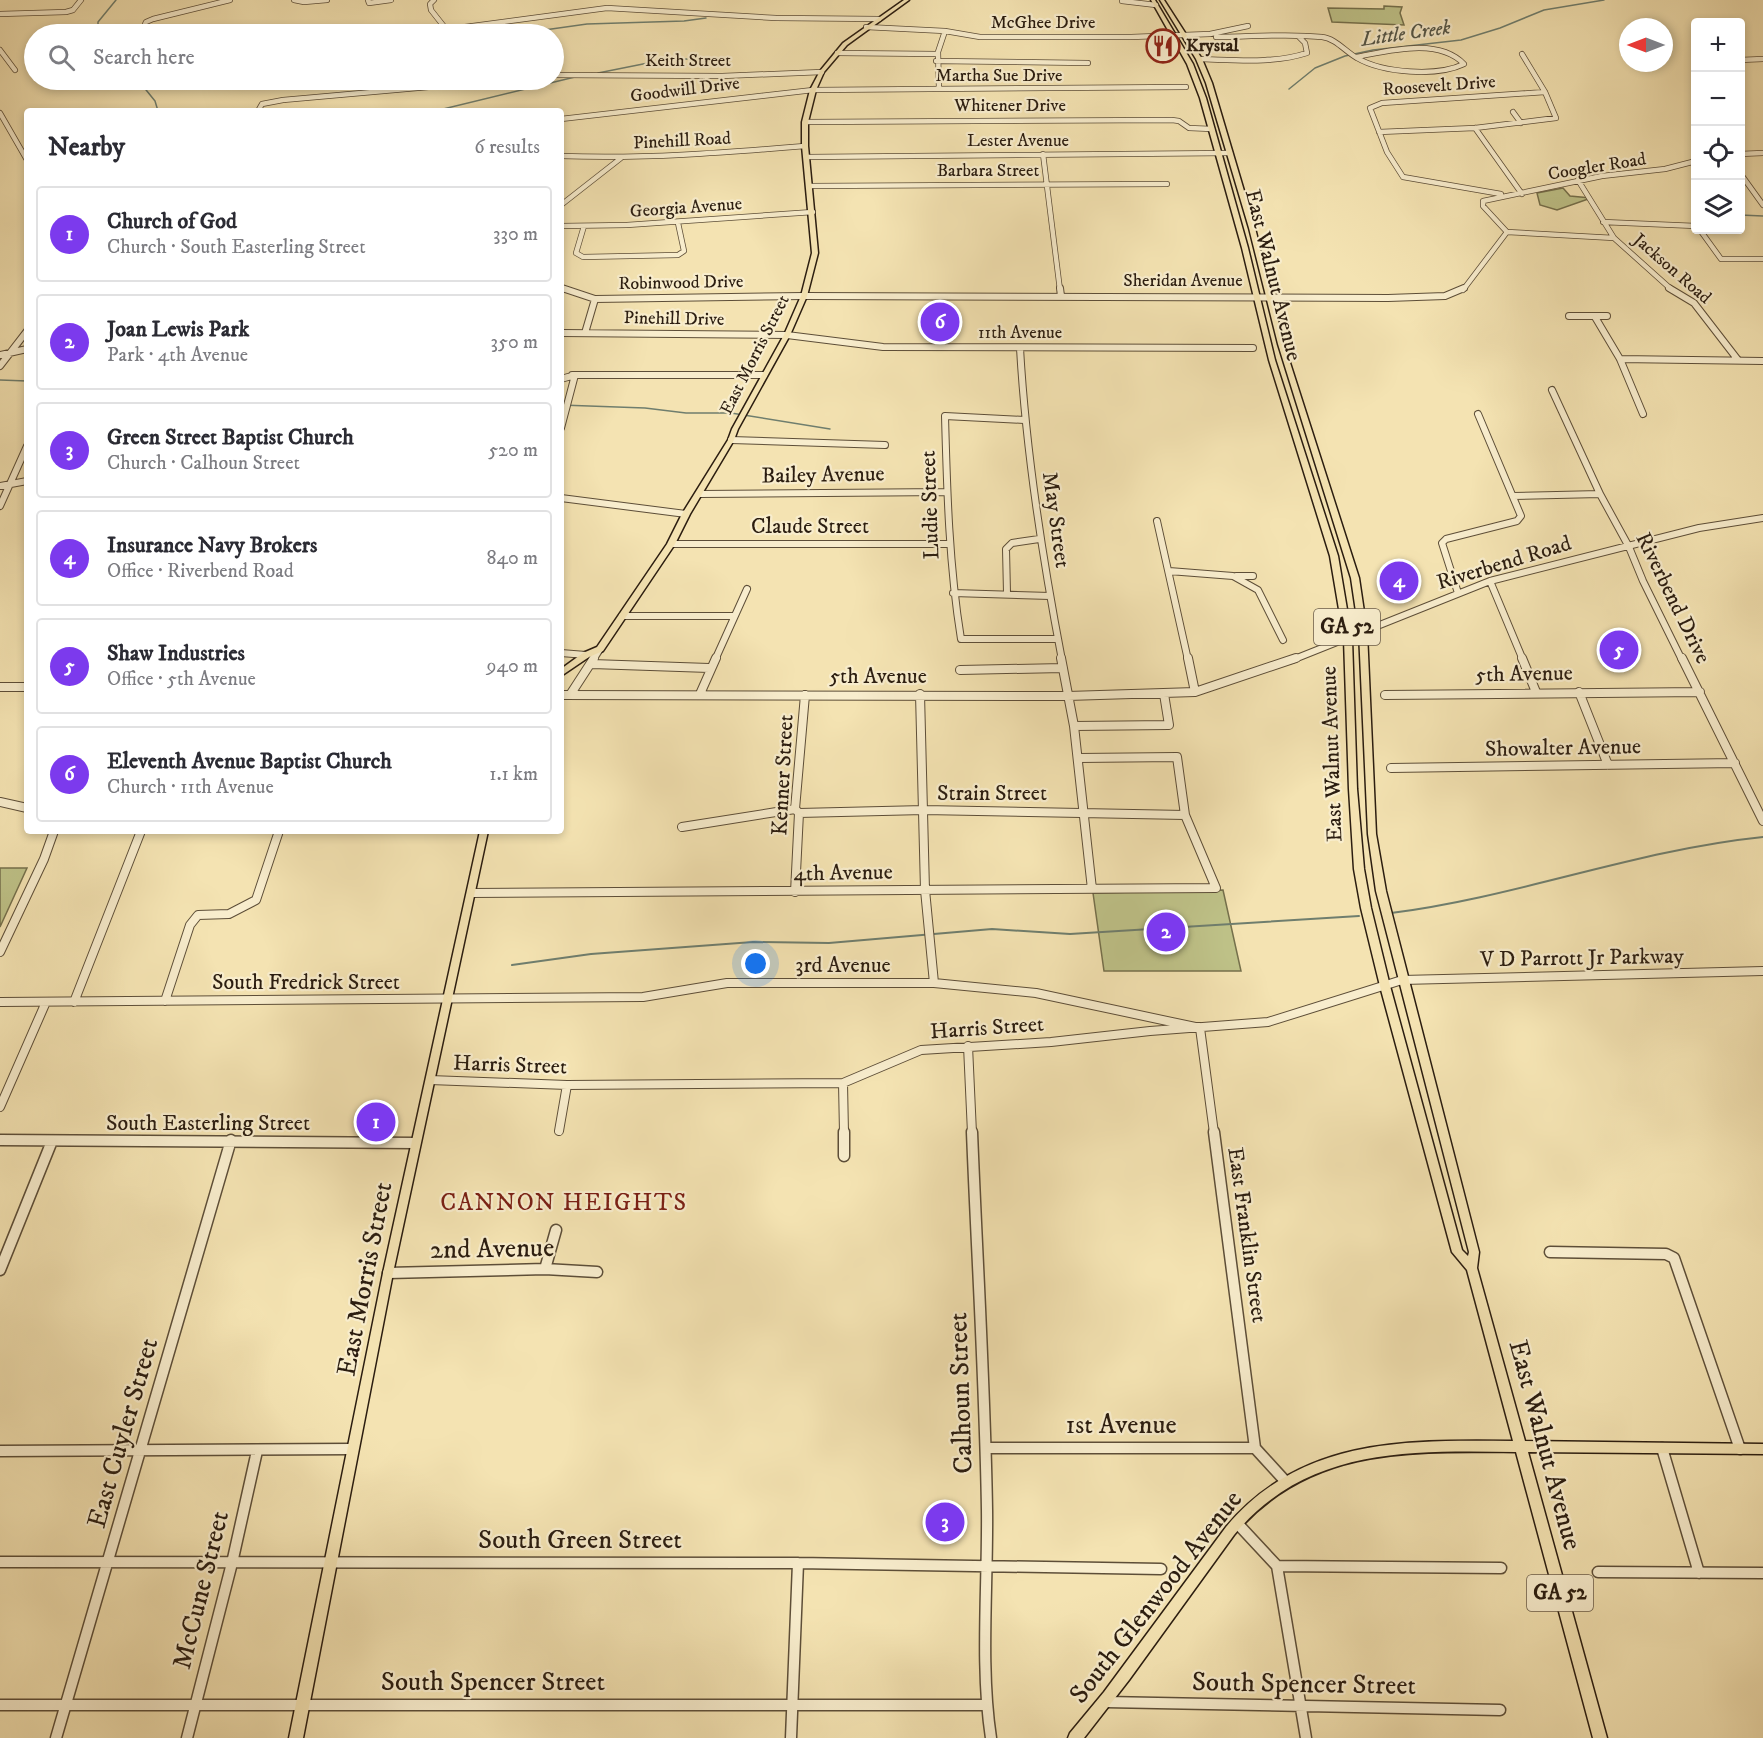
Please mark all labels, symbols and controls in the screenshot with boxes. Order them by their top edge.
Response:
street label: McGhee Drive [991,12,1095,34]
water label: Little Creek [1359,15,1453,53]
north arrow [1619,18,1673,72]
map controls [1691,18,1745,234]
button: + [1691,18,1745,72]
search box [24,24,564,90]
restaurant icon: Krystal [1145,28,1181,64]
place label: Krystal [1186,35,1239,57]
icon: search [45,41,78,74]
text: Search here [93,44,195,71]
street label: Keith Street [645,50,731,72]
street label: Martha Sue Drive [935,65,1063,87]
street label: Roosevelt Drive [1382,71,1496,101]
street label: Goodwill Drive [629,72,741,108]
button: − [1691,72,1745,126]
street label: Whitener Drive [953,95,1066,117]
button: locate [1691,126,1745,180]
street label: Pinehill Road [633,127,731,155]
street label: Lester Avenue [967,130,1069,152]
text: Nearby [48,131,125,164]
text: 6 results [474,135,540,160]
street label: Coogler Road [1546,148,1648,186]
street label: Barbara Street [937,160,1040,182]
button: layers [1691,180,1745,234]
street label: East Walnut Avenue [1239,186,1307,364]
street label: Georgia Avenue [629,193,743,223]
text: Church of God [107,208,237,235]
text: 1 [66,222,73,247]
text: 330 m [493,222,538,247]
street label: Jackson Road [1627,228,1716,309]
text: Church · South Easterling Street [107,235,366,260]
street label: Sheridan Avenue [1123,270,1243,292]
street label: Robinwood Drive [618,271,744,295]
street label: East Morris Street [715,291,795,419]
pin: 6 [920,300,960,344]
street label: Pinehill Drive [623,307,725,331]
text: Joan Lewis Park [107,316,249,343]
street label: 11th Avenue [978,322,1062,344]
text: 2 [65,330,74,355]
text: 350 m [491,330,538,355]
text: Park · 4th Avenue [107,343,248,368]
text: Green Street Baptist Church [107,424,354,451]
text: 3 [66,438,73,463]
text: 520 m [488,438,538,463]
street label: Ludie Street [915,450,945,560]
text: Church · Calhoun Street [107,451,300,476]
street label: Bailey Avenue [761,460,885,490]
street label: May Street [1036,470,1076,570]
street label: Claude Street [751,513,869,540]
street label: Riverbend Drive [1630,528,1716,668]
street label: Riverbend Road [1433,530,1575,596]
text: Insurance Navy Brokers [107,532,317,559]
text: 4 [64,546,75,571]
text: 840 m [486,546,538,571]
pin: 4 [1380,558,1418,604]
text: Office · Riverbend Road [107,559,294,584]
road number: GA 52 [1314,609,1380,645]
pin: 5 [1600,628,1638,672]
text: Shaw Industries [107,640,245,667]
text: 5 [65,654,74,679]
text: 940 m [486,654,538,679]
street label: 5th Avenue [1475,660,1573,688]
street label: 5th Avenue [829,663,927,690]
street label: East Walnut Avenue [1315,666,1349,842]
text: Office · 5th Avenue [107,667,256,692]
street label: Kenner Street [766,714,800,836]
street label: Showalter Avenue [1485,733,1641,763]
text: Eleventh Avenue Baptist Church [107,748,392,775]
text: 6 [64,762,75,787]
text: 1.1 km [489,762,538,787]
text: Church · 11th Avenue [107,775,274,800]
street label: Strain Street [937,780,1047,807]
street label: 4th Avenue [793,859,893,887]
pin: 2 [1146,910,1186,954]
street label: V D Parrott Jr Parkway [1479,943,1685,973]
your location [741,949,770,978]
street label: 3rd Avenue [795,952,891,979]
street label: South Fredrick Street [212,969,400,996]
street label: Harris Street [929,1011,1045,1045]
street label: Harris Street [453,1050,567,1080]
pin: 1 [356,1100,395,1144]
street label: South Easterling Street [106,1110,310,1137]
street label: East Franklin Street [1221,1146,1273,1324]
street label: East Morris Street [330,1179,401,1379]
district label: CANNON HEIGHTS [440,1188,688,1218]
street label: 2nd Avenue [430,1231,554,1267]
street label: Calhoun Street [941,1311,981,1474]
street label: East Cuyler Street [80,1334,166,1532]
street label: East Walnut Avenue [1501,1336,1589,1554]
street label: 1st Avenue [1065,1408,1177,1442]
street label: South Glenwood Avenue [1062,1483,1250,1711]
pin: 3 [926,1500,964,1544]
street label: McCune Street [165,1507,237,1673]
street label: South Green Street [478,1523,682,1557]
road number: GA 52 [1527,1575,1593,1611]
street label: South Spencer Street [381,1665,606,1699]
street label: South Spencer Street [1192,1665,1417,1703]

